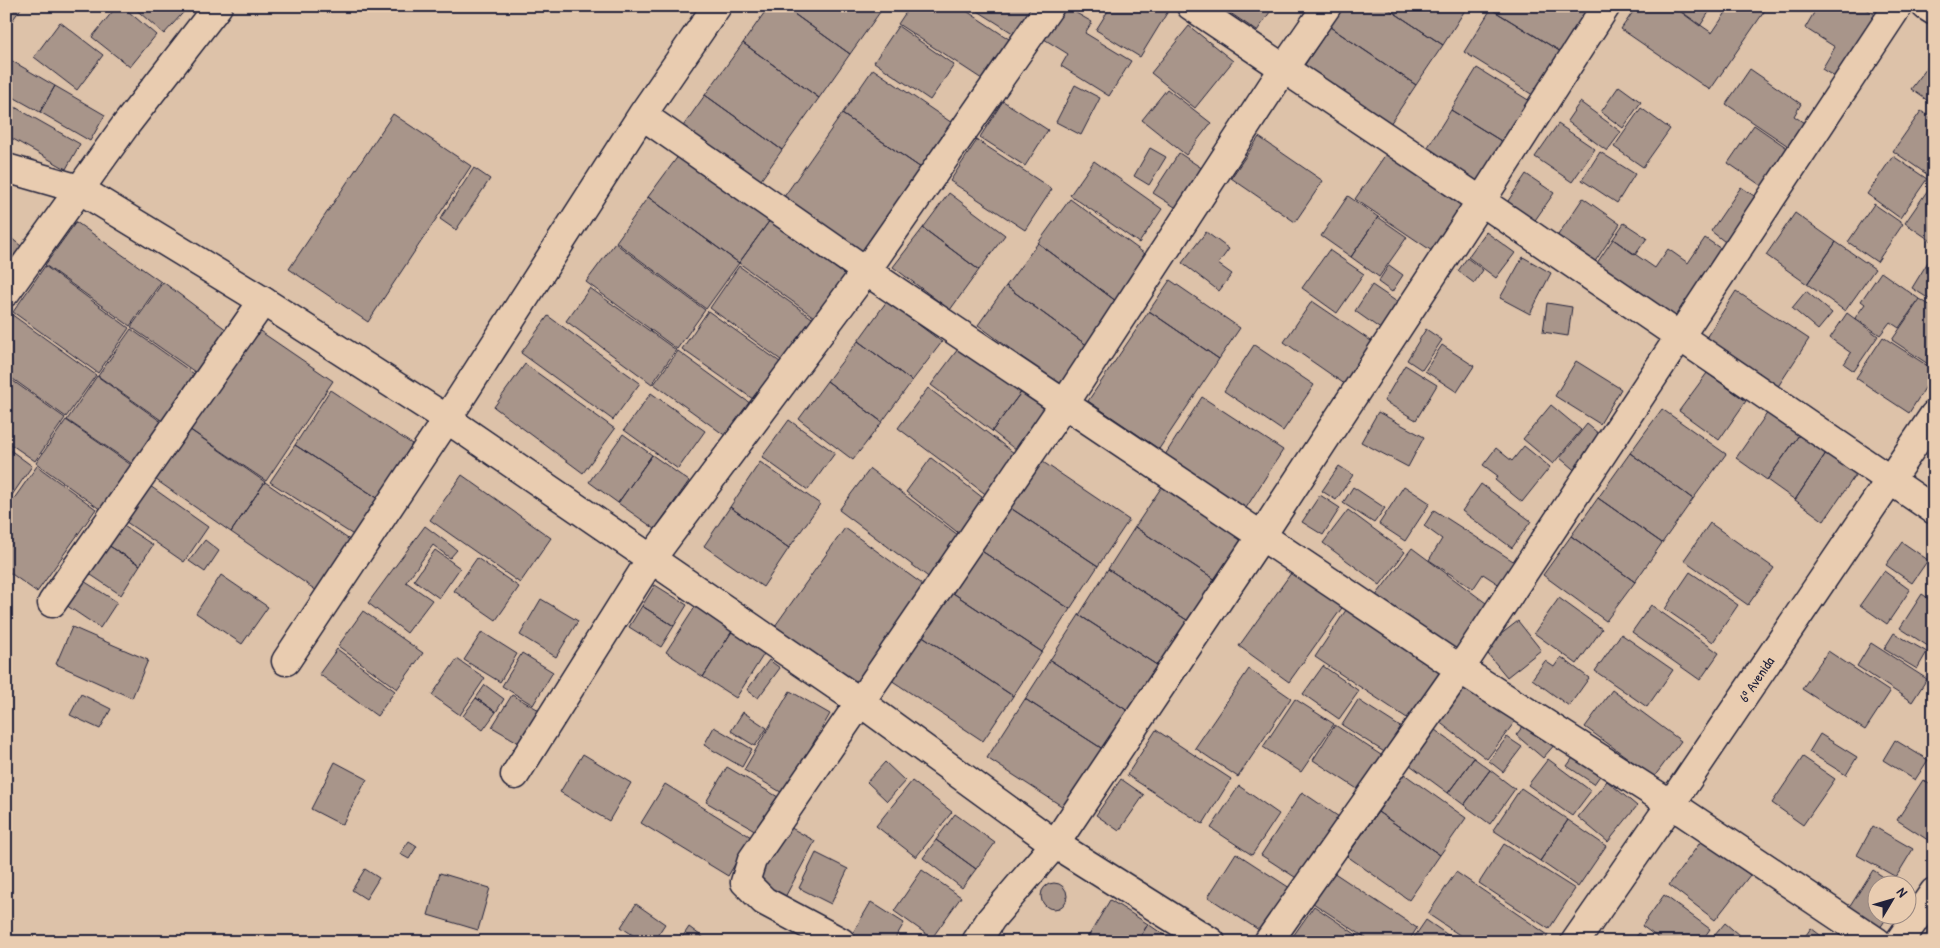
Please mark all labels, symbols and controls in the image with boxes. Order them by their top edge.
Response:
street label: 6ª Avenida [1734,652,1778,706]
north arrow [1868,876,1918,926]
text: N [1893,883,1913,901]

